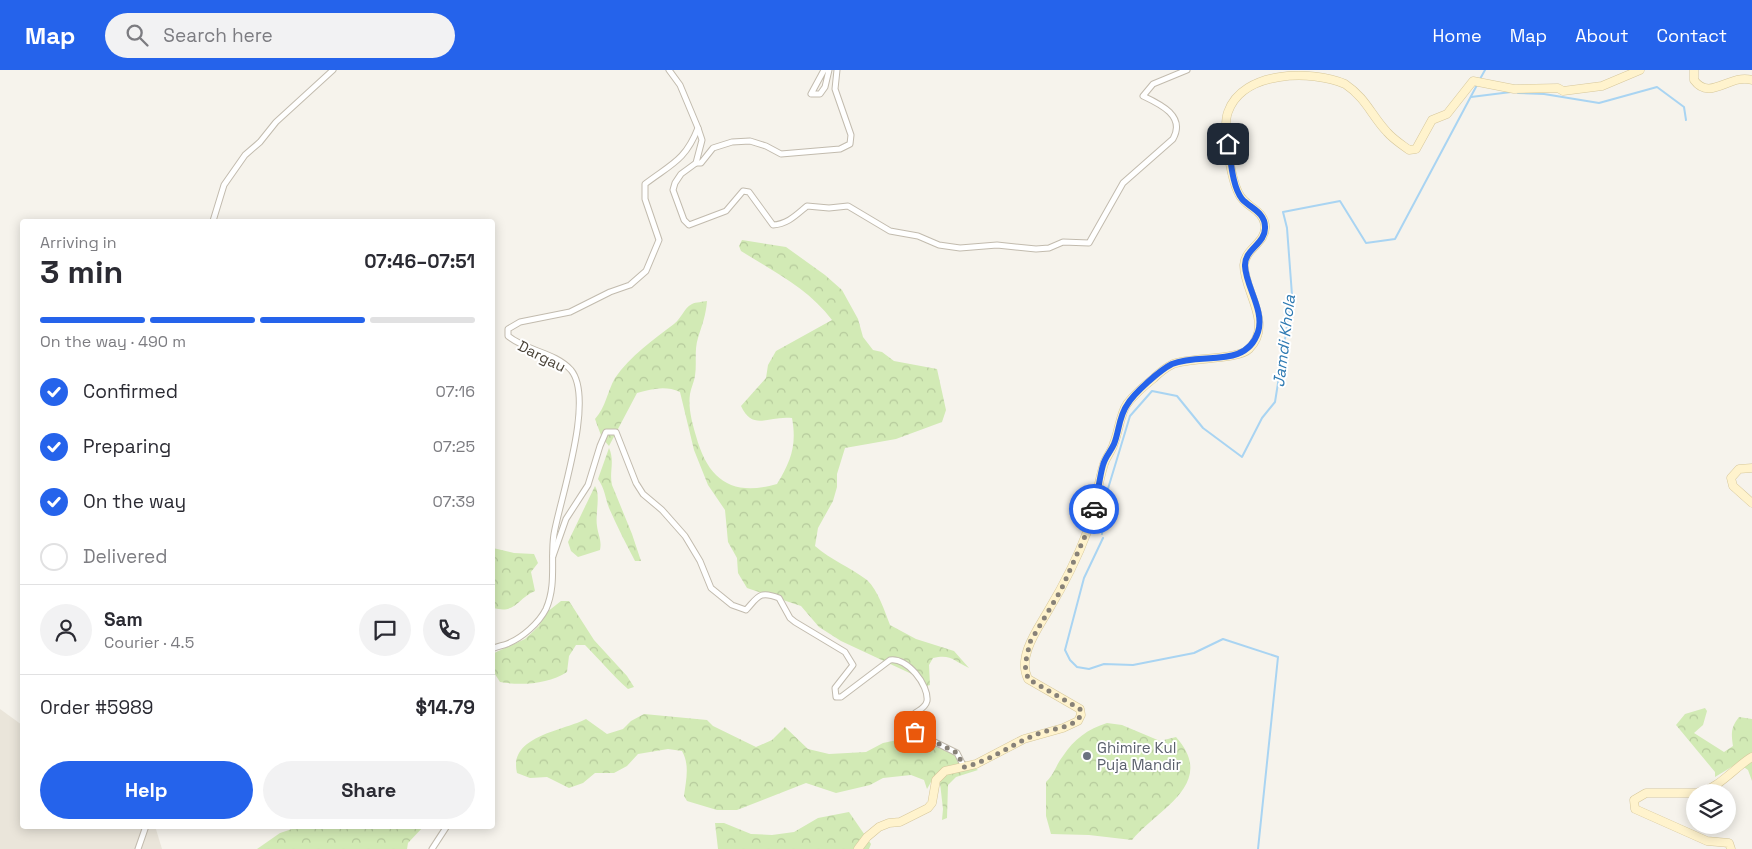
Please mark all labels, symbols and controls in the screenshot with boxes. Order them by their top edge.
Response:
search box [105,13,455,58]
text: Map [25,20,75,51]
icon: search [123,21,151,49]
text: Search here [163,23,273,48]
text: Home [1433,24,1482,47]
text: Map [1510,24,1547,47]
text: About [1575,24,1629,47]
text: Contact [1657,24,1727,47]
pin [1207,123,1249,165]
icon: home [1214,130,1242,158]
text: Arriving in [40,232,117,253]
text: 07:46–07:51 [364,249,475,274]
text: 3 min [40,252,123,292]
water label: Jamdi Khola [1268,293,1300,388]
text: On the way · 490 m [40,331,186,352]
street label: Dargau [515,336,569,376]
icon: check [40,378,68,406]
text: Confirmed [83,379,178,404]
text: 07:16 [435,381,475,402]
icon: check [40,433,68,461]
text: Preparing [83,434,171,459]
text: 07:25 [433,436,475,457]
courier [1069,484,1119,534]
icon: check [40,488,68,516]
text: On the way [83,489,186,514]
text: 07:39 [433,491,475,512]
icon: car [1080,495,1108,523]
text: Delivered [83,544,168,569]
button: person [40,604,92,656]
button: chat [359,604,411,656]
button: phone [423,604,475,656]
text: Sam [104,607,143,632]
text: Courier · 4.5 [104,632,194,653]
text: Order #5989 [40,695,153,720]
text: $14.79 [416,695,475,720]
pin [894,711,936,753]
icon: bag [901,718,929,746]
place label: Ghimire Kul Puja Mandir [1097,738,1182,774]
marker: Ghimire Kul Puja Mandir [1081,750,1093,762]
button: Help [40,761,253,819]
button: Share [263,761,475,819]
map controls [1686,784,1736,834]
button: layers [1686,784,1736,834]

